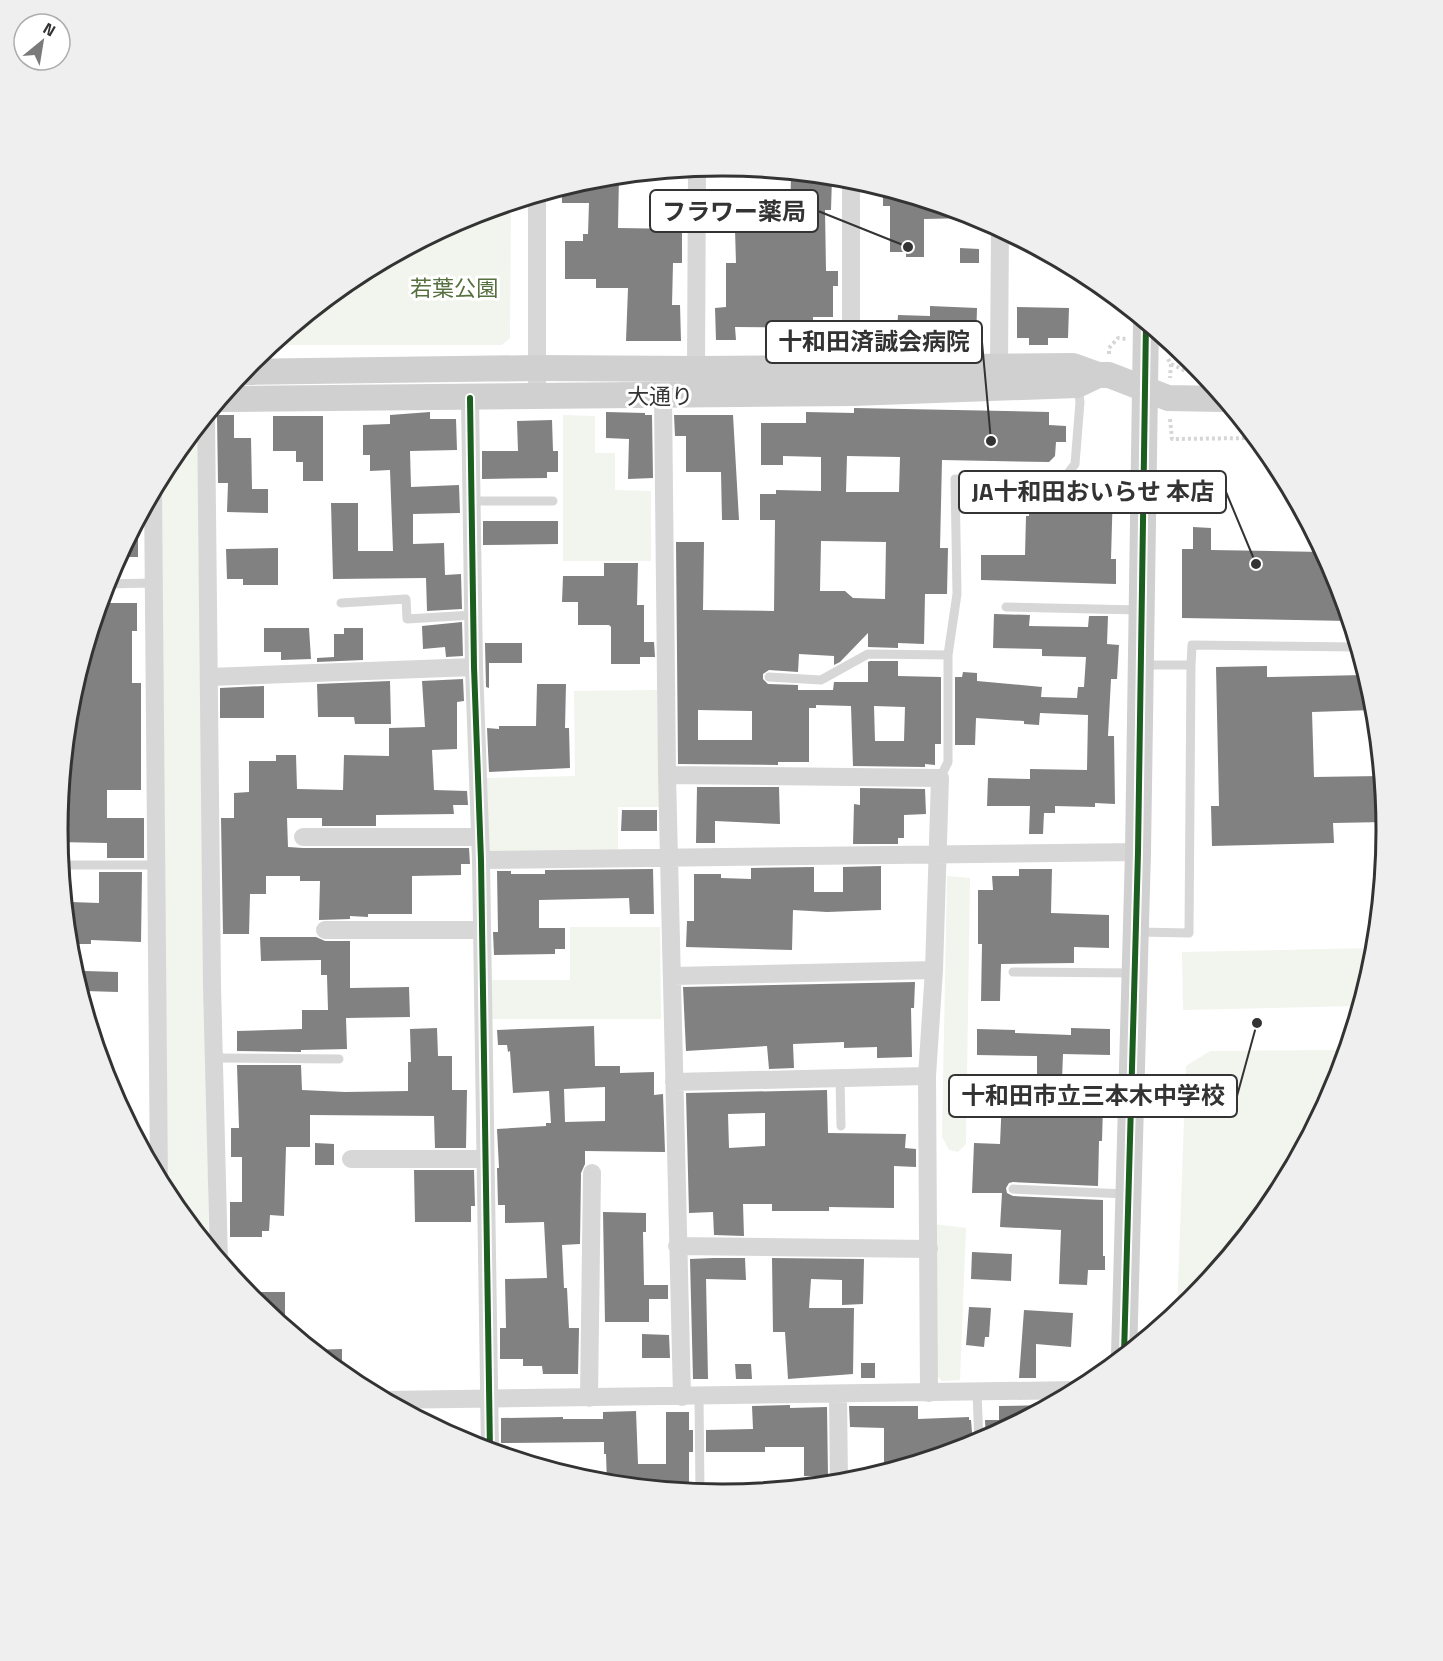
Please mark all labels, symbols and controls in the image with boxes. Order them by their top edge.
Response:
north arrow [12,12,72,72]
text: N [39,16,60,42]
callout: フラワー薬局 [650,190,818,232]
text: フラワー薬局 [662,193,806,229]
park label: 若葉公園 [410,271,498,305]
callout: 十和田済誠会病院 [766,321,982,363]
text: 十和田済誠会病院 [778,323,970,359]
street label: 大通り [627,379,693,413]
callout: JA十和田おいらせ 本店 [959,471,1226,513]
text: JA十和田おいらせ 本店 [972,473,1214,509]
callout: 十和田市立三本木中学校 [949,1075,1237,1117]
text: 十和田市立三本木中学校 [961,1077,1225,1113]

